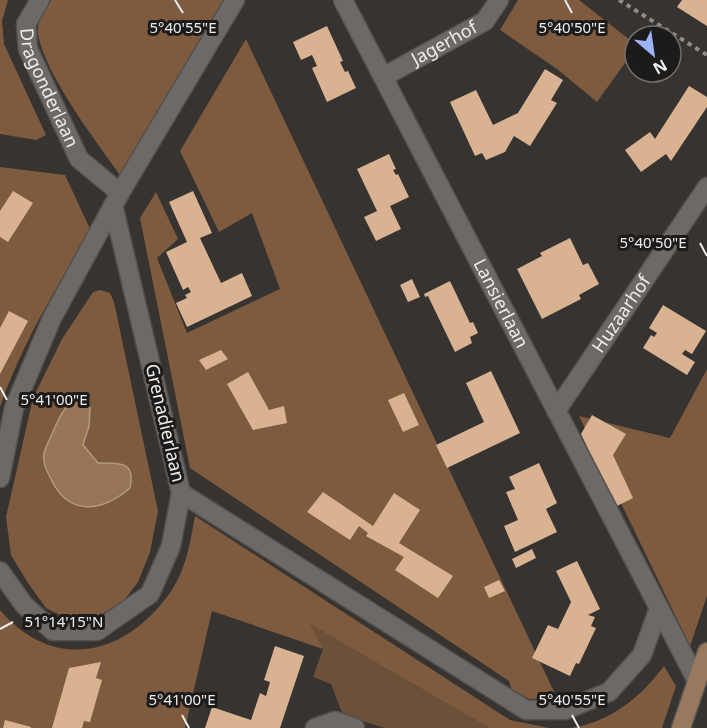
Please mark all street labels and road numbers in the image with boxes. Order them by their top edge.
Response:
street label: Jagerhof [405,14,482,71]
street label: Dragonderlaan [15,27,85,151]
street label: Lansierlaan [468,254,535,352]
street label: Huzaarhof [586,269,656,357]
street label: Grenadierlaan [141,361,191,484]

